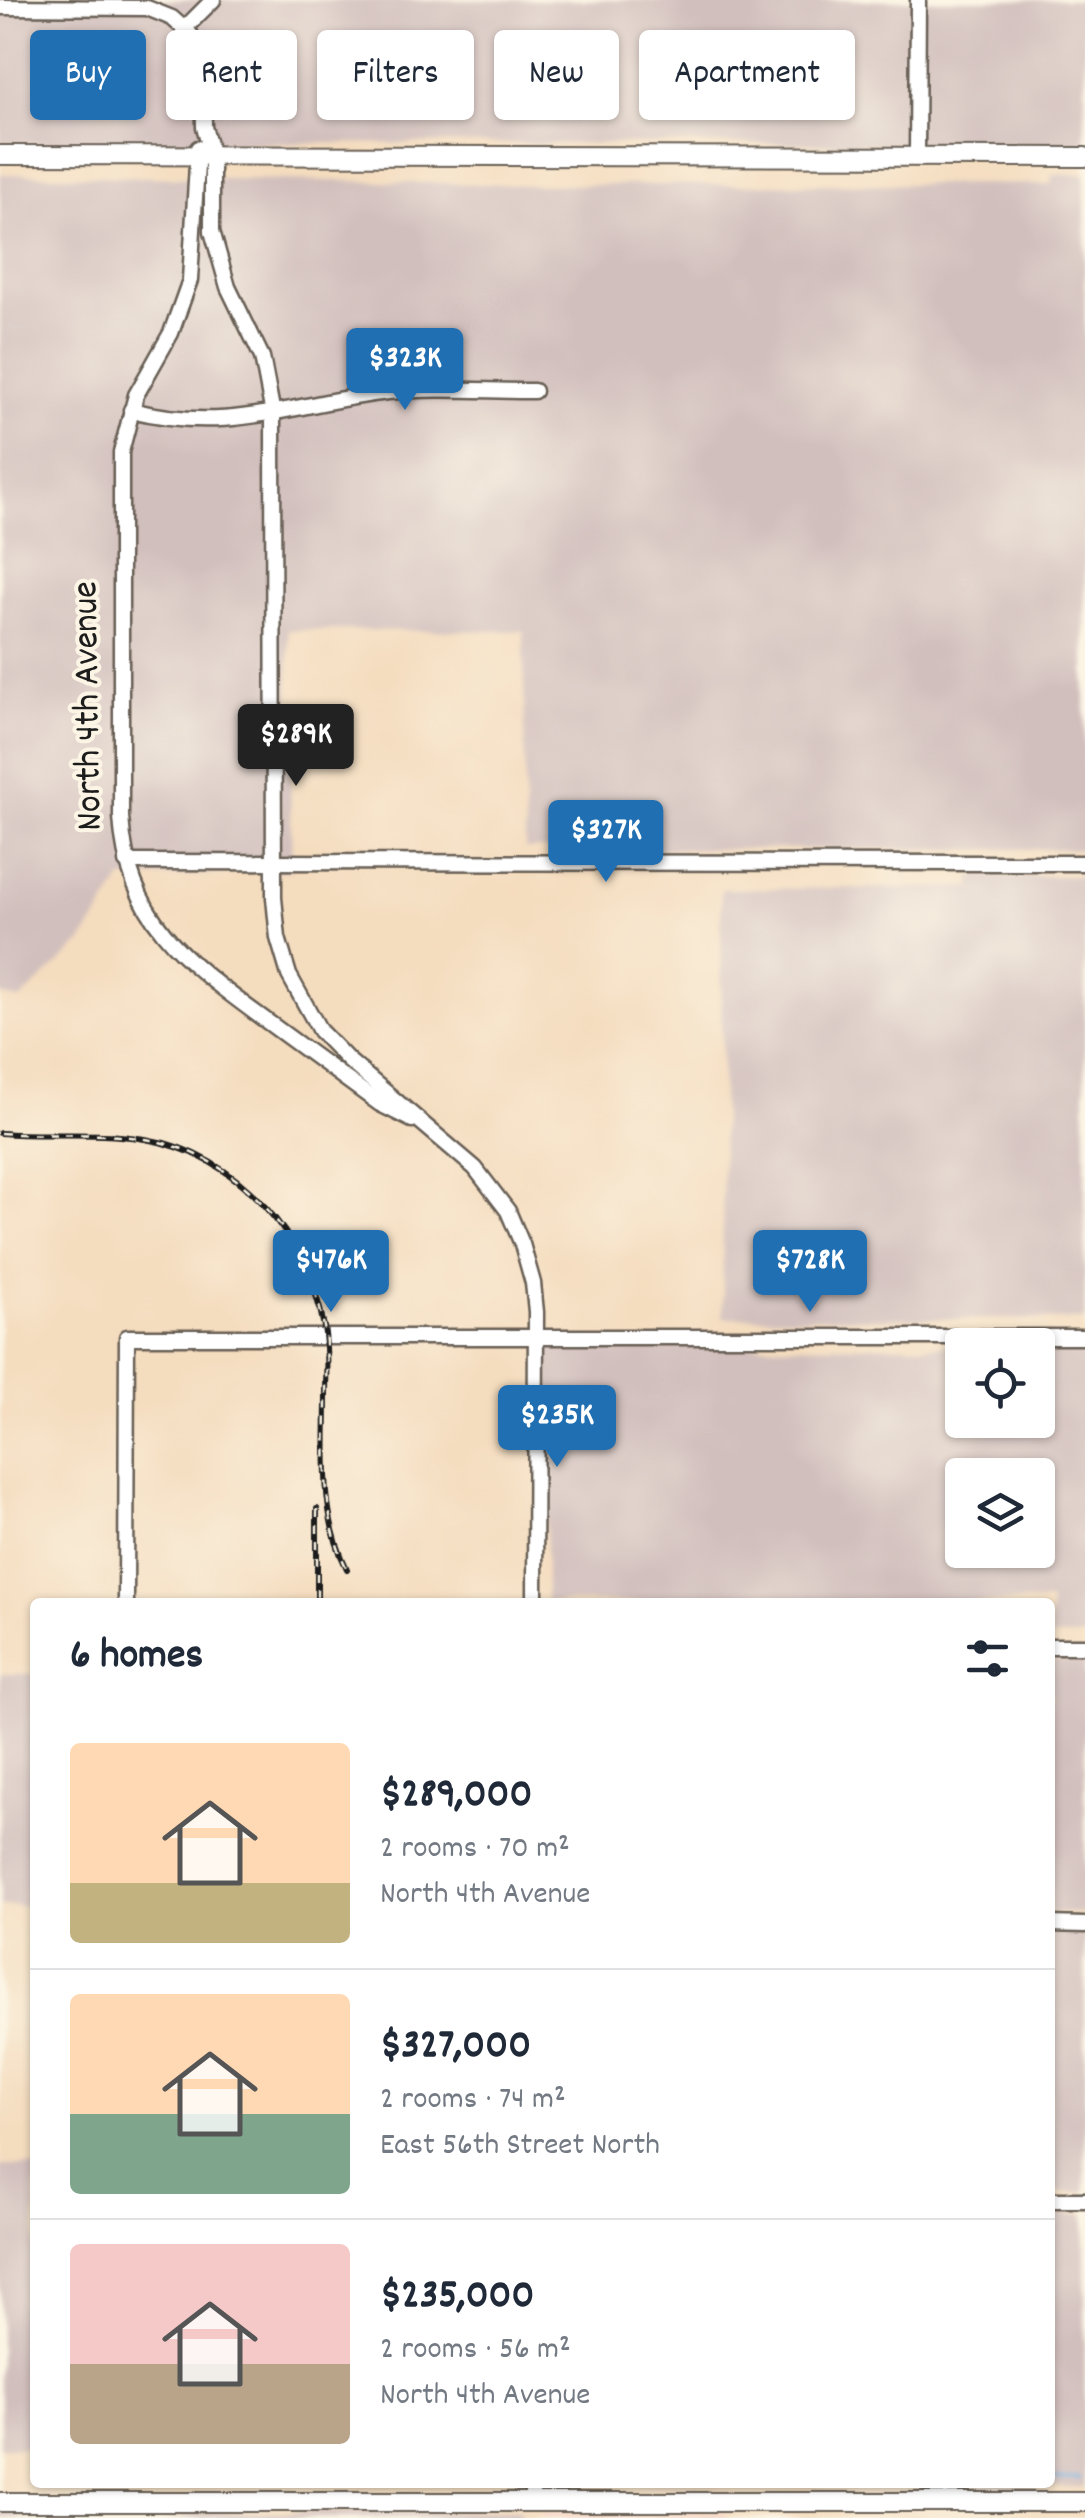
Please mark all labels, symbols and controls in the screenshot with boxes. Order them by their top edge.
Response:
chip: Buy [30,30,146,120]
chip: Rent [166,30,297,120]
chip: Filters [317,30,474,120]
chip: New [494,30,619,120]
chip: Apartment [639,30,855,120]
pin: $323K [335,328,475,413]
text: $323K [368,337,442,383]
street label: North 4th Avenue [60,581,120,831]
pin: $289K [226,704,366,789]
text: $289K [260,713,332,759]
pin: $327K [536,800,676,885]
text: $327K [570,809,642,855]
pin: $476K [261,1230,401,1315]
pin: $728K [740,1230,880,1315]
text: $476K [295,1239,367,1285]
text: $728K [775,1239,845,1285]
map controls [945,1328,1055,1568]
button: locate [945,1328,1055,1438]
pin: $235K [487,1385,627,1470]
text: $235K [520,1394,594,1440]
button: layers [945,1458,1055,1568]
text: 6 homes [70,1628,203,1688]
icon: filters [960,1631,1015,1686]
text: $289,000 [380,1767,532,1827]
icon: home [150,1783,270,1903]
text: 2 rooms · 70 m² [380,1827,570,1873]
text: North 4th Avenue [380,1873,590,1919]
text: $327,000 [380,2018,531,2078]
icon: home [150,2034,270,2154]
text: 2 rooms · 74 m² [380,2078,566,2124]
text: East 56th Street North [380,2124,660,2170]
text: $235,000 [380,2268,534,2328]
icon: home [150,2284,270,2404]
text: 2 rooms · 56 m² [380,2328,571,2374]
text: North 4th Avenue [380,2374,590,2420]

